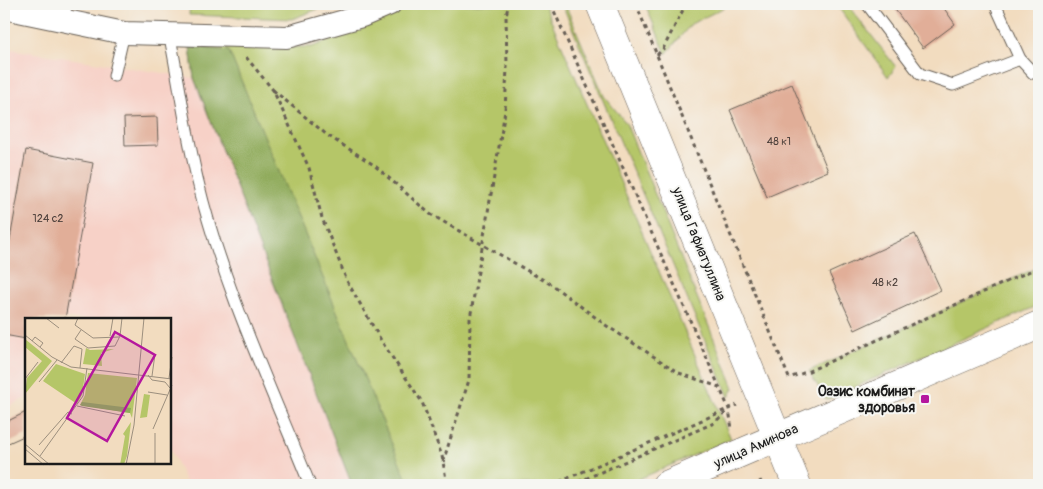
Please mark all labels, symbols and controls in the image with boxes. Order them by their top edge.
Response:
house number: 48 к1 [767,135,791,148]
street label: улица Гафиатуллина [668,184,730,303]
house number: 124 с2 [33,212,63,225]
house number: 48 к2 [872,276,898,289]
inset map [25,318,171,464]
place label: Оазис комбинат здоровья [818,383,916,416]
marker: Оазис комбинат здоровья [919,393,931,405]
street label: улица Аминова [710,420,801,473]

